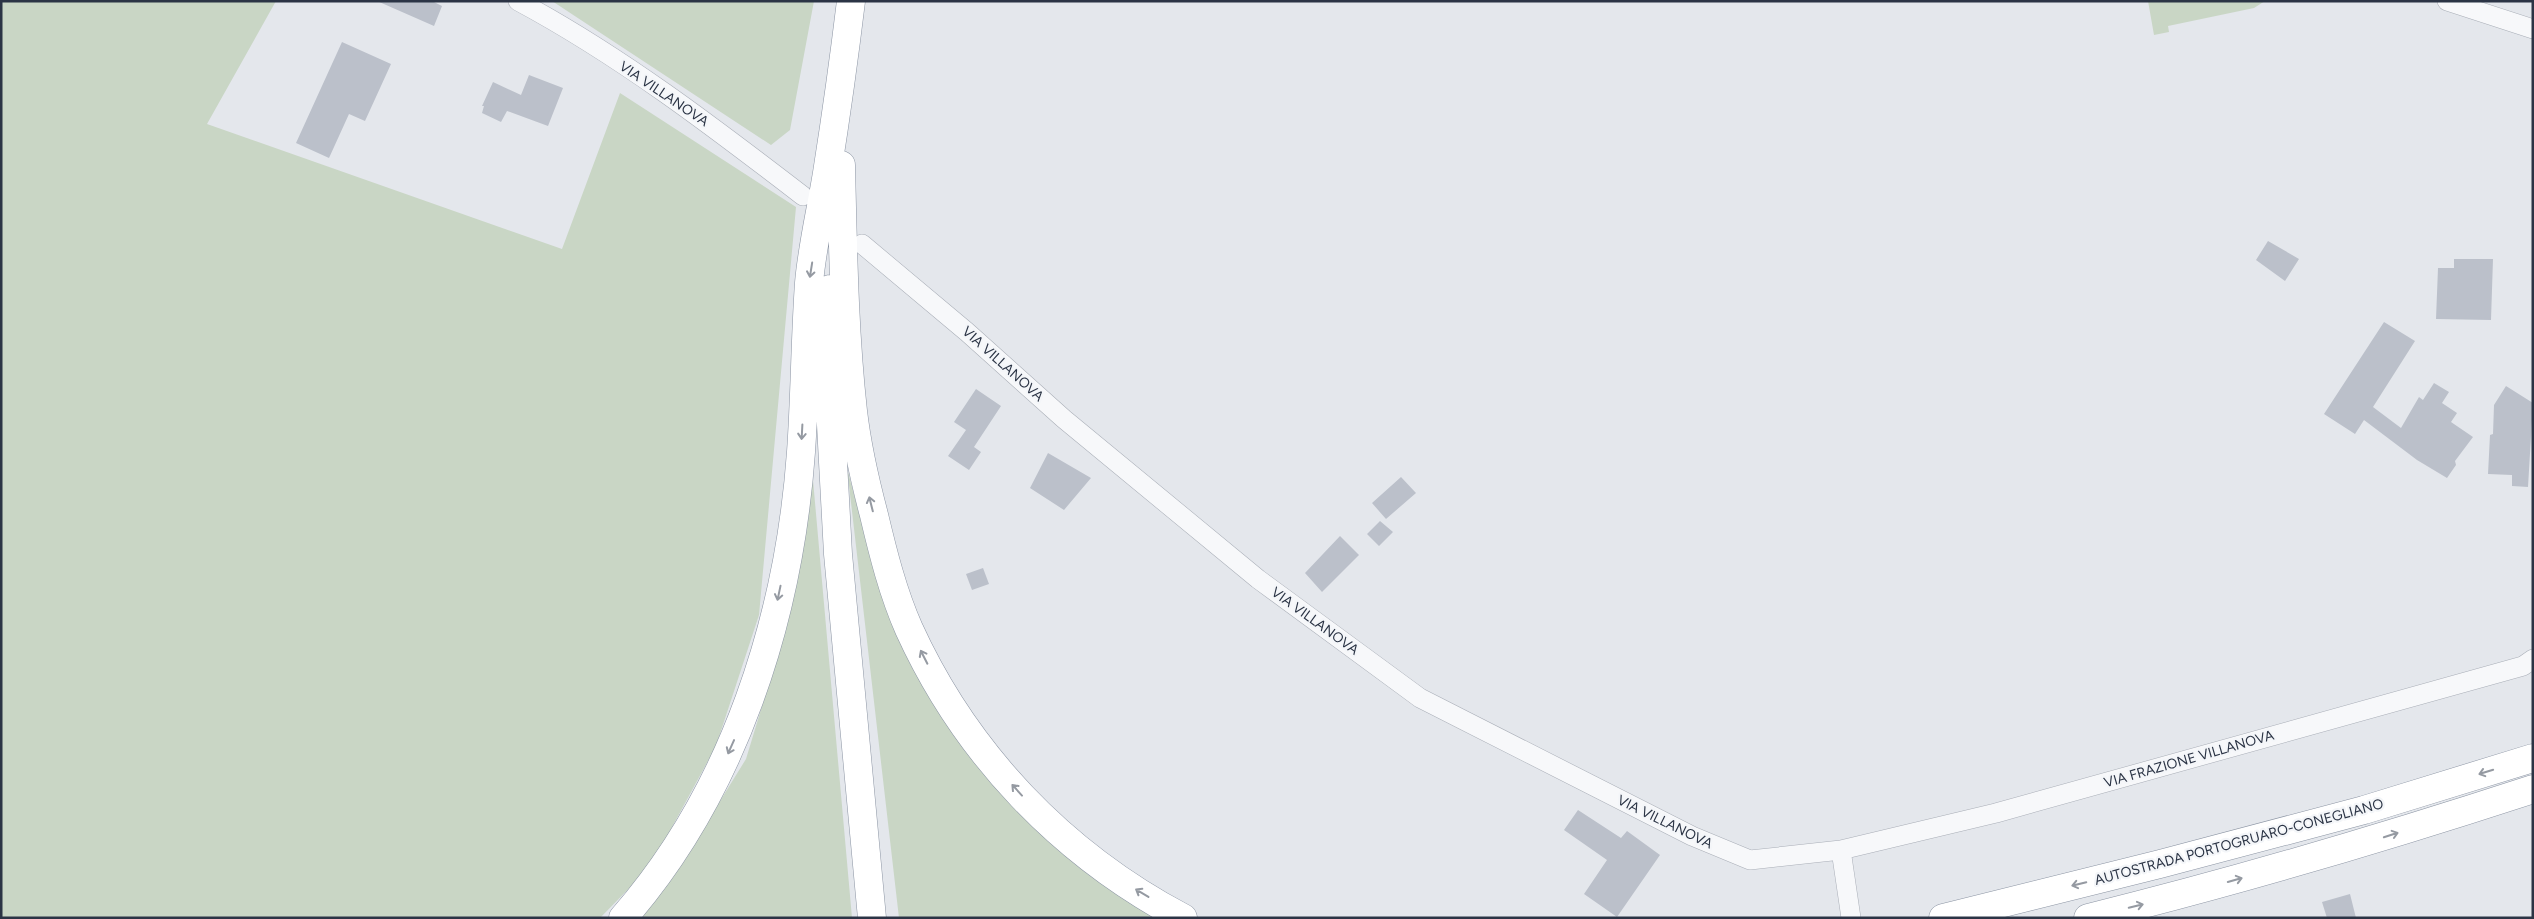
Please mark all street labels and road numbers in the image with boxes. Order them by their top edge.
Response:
street label: VIA VILLANOVA [616,58,712,130]
street label: VIA VILLANOVA [959,323,1048,405]
street label: VIA VILLANOVA [1268,584,1363,659]
street label: VIA FRAZIONE VILLANOVA [2102,726,2277,791]
street label: VIA VILLANOVA [1614,792,1716,853]
street label: AUTOSTRADA PORTOGRUARO-CONEGLIANO [2093,795,2385,889]

